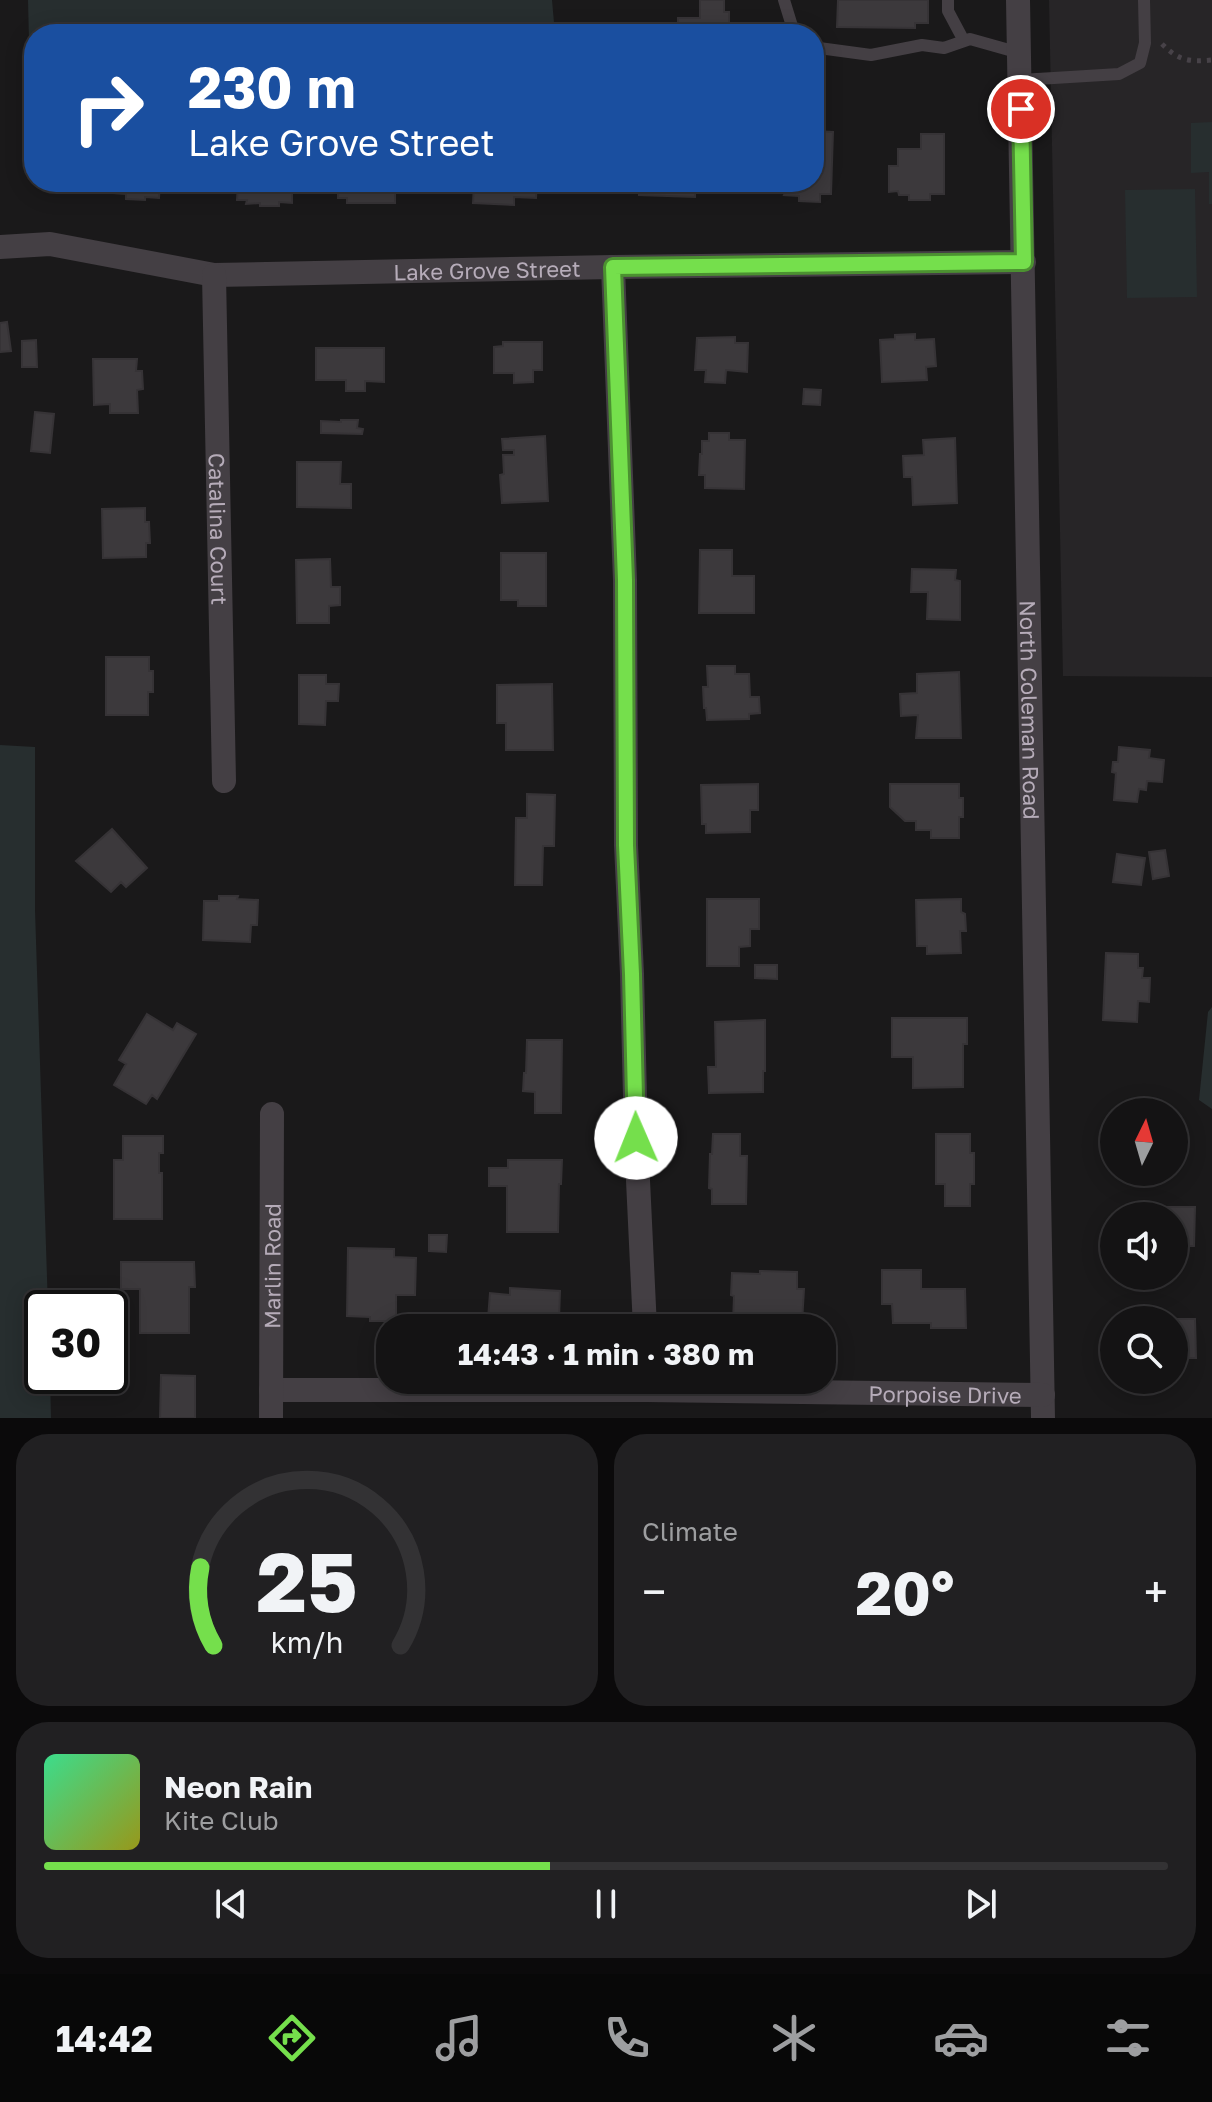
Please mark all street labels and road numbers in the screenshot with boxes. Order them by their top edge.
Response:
street label: Lake Grove Street [393,254,581,285]
street label: Catalina Court [204,453,234,605]
street label: North Coleman Road [1015,600,1046,820]
street label: Marlin Road [258,1203,285,1329]
street label: Porpoise Drive [868,1379,1022,1408]

